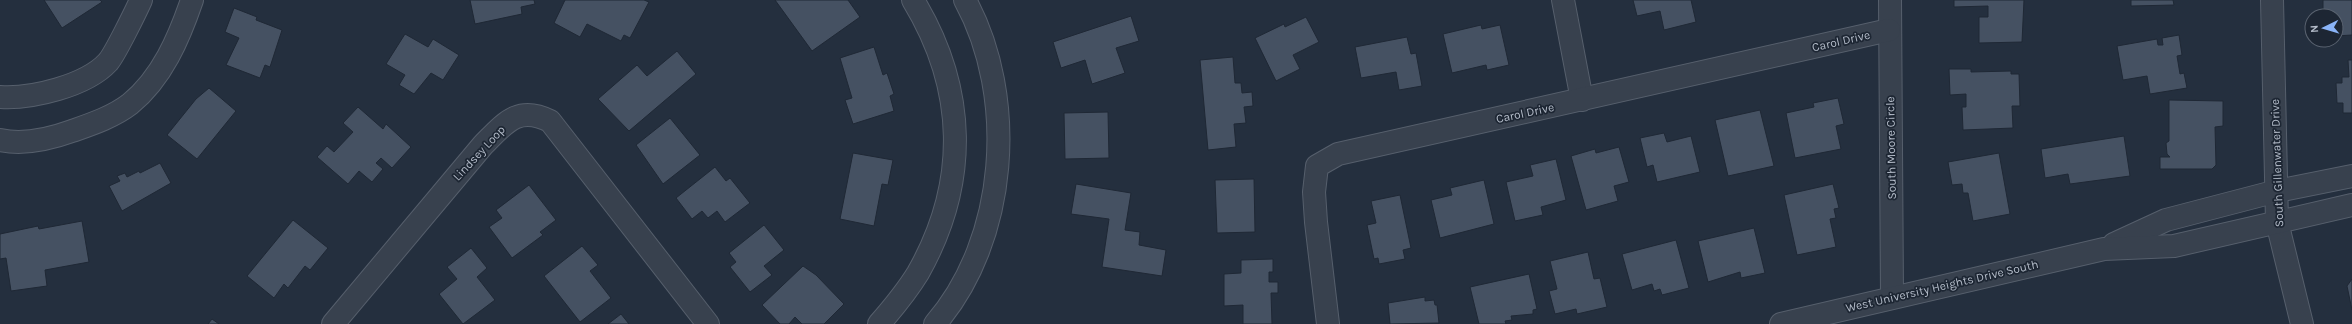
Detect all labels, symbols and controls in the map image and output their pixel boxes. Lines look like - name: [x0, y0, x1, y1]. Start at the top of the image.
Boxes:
- north arrow: [2304, 8, 2344, 48]
- text: N: [2308, 24, 2321, 33]
- street label: Carol Drive: [1811, 28, 1871, 54]
- street label: South Moore Circle: [1883, 96, 1899, 200]
- street label: South Gillenwater Drive: [2268, 99, 2286, 227]
- street label: Carol Drive: [1495, 100, 1555, 126]
- street label: Lindsey Loop: [450, 123, 508, 183]
- street label: West University Heights Drive South: [1844, 257, 2040, 315]

